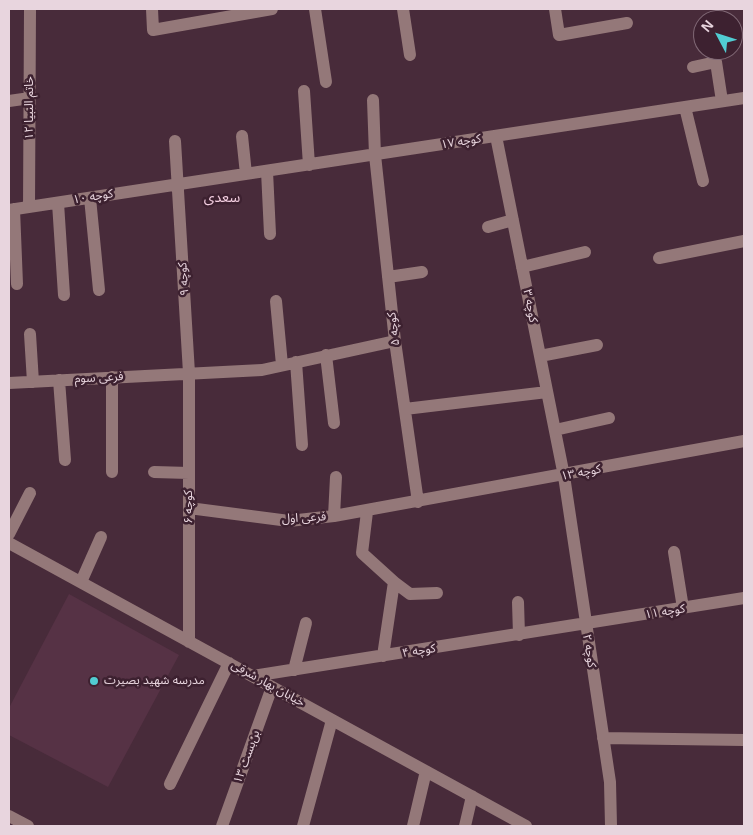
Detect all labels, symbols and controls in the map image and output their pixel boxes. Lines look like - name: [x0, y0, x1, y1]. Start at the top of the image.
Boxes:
- north arrow: [693, 10, 743, 60]
- text: N: [698, 17, 717, 35]
- street label: خاتم النبیا ۱۲: [23, 76, 37, 140]
- street label: کوچه ۱۷: [440, 132, 482, 152]
- street label: کوچه ۱۰: [72, 187, 114, 207]
- district label: سعدی: [204, 190, 240, 206]
- street label: کوچه ۹: [176, 262, 192, 296]
- street label: کوچه ۳: [520, 288, 540, 324]
- street label: کوچه ۵: [385, 311, 403, 347]
- street label: فرعی سوم: [74, 370, 124, 386]
- street label: کوچه ۱۳: [560, 462, 602, 484]
- street label: کوچه ۶: [182, 490, 196, 524]
- street label: فرعی اول: [281, 510, 327, 526]
- street label: کوچه ۱۱: [644, 602, 686, 622]
- street label: کوچه ۲: [579, 633, 599, 669]
- street label: کوچه ۴: [401, 641, 437, 661]
- street label: خیابان بهار شرقی: [229, 658, 307, 710]
- place label: مدرسه شهید بصیرت: [104, 674, 205, 688]
- marker: مدرسه شهید بصیرت: [88, 675, 100, 687]
- street label: بن‌بست ۱۳: [231, 728, 263, 786]

